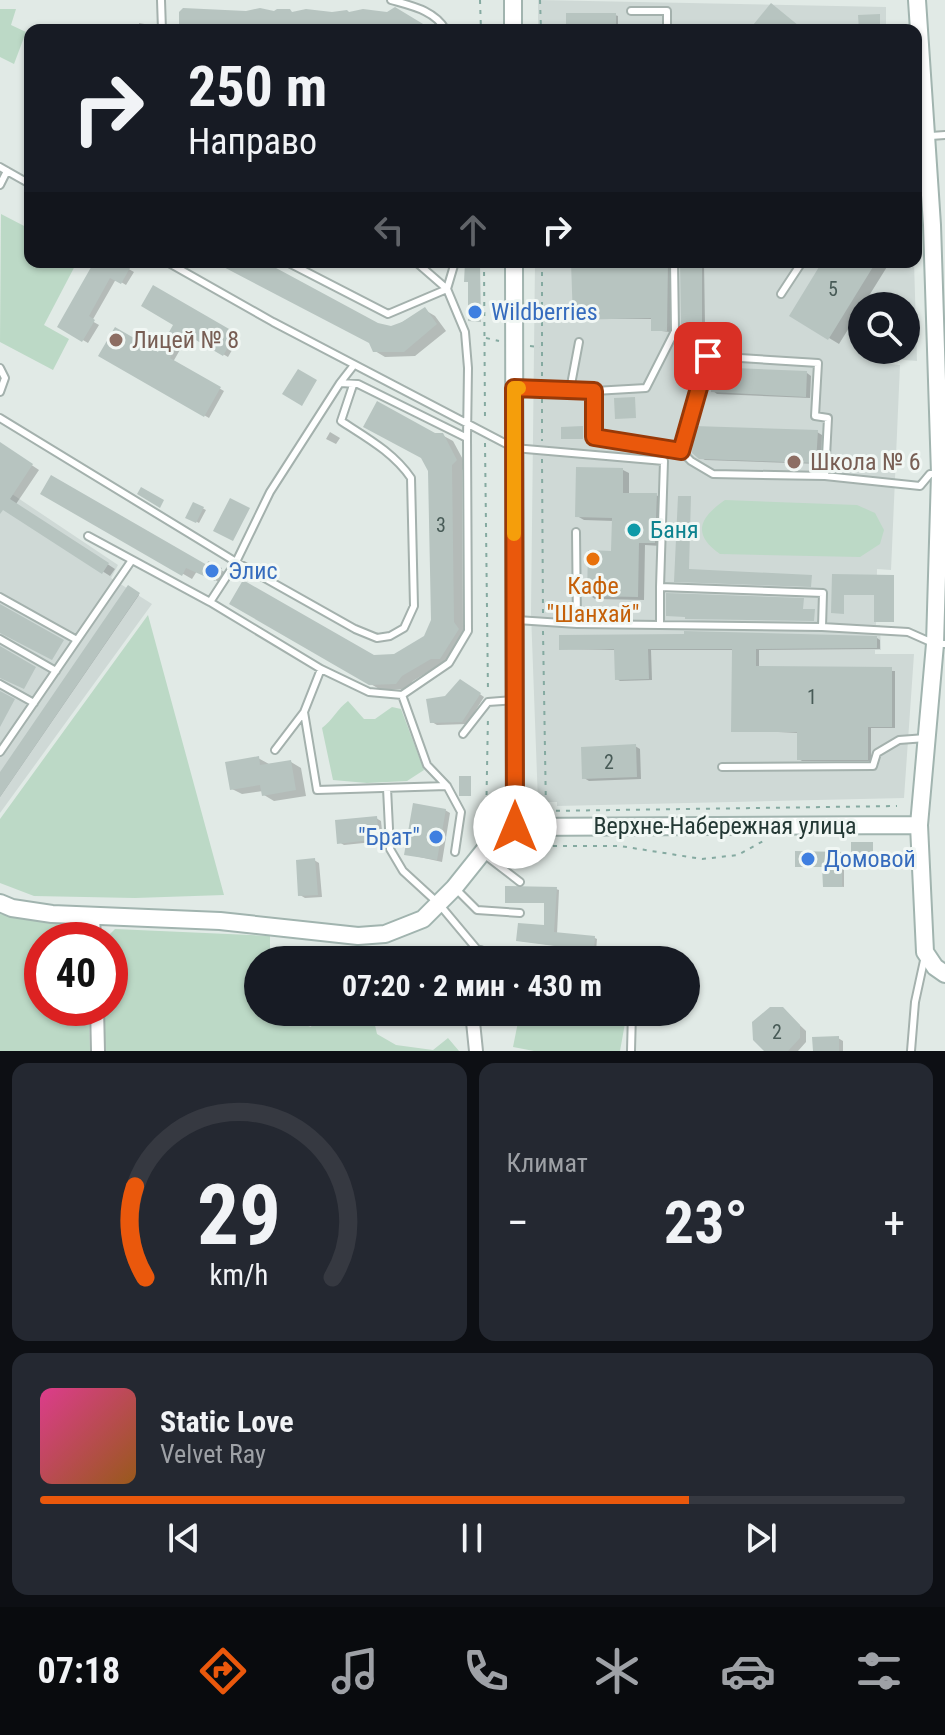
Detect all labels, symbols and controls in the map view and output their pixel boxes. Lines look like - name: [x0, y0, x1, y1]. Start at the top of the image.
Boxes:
- text: 250 m: [188, 54, 327, 120]
- icon: right: [56, 56, 160, 160]
- text: Направо: [188, 121, 317, 163]
- icon: left: [367, 208, 411, 252]
- icon: ahead: [451, 208, 495, 252]
- icon: right: [535, 208, 579, 252]
- house number: 5: [828, 277, 838, 301]
- map controls: [848, 292, 920, 364]
- button: search: [848, 292, 920, 364]
- place label: Wildberries: [491, 298, 598, 326]
- marker: Wildberries: [466, 303, 484, 321]
- pin: [674, 322, 742, 390]
- place label: Лицей № 8: [132, 326, 239, 354]
- marker: Лицей № 8: [107, 331, 125, 349]
- icon: arrive: [686, 334, 730, 378]
- place label: Школа № 6: [810, 448, 921, 476]
- marker: Школа № 6: [785, 453, 803, 471]
- house number: 3: [436, 513, 446, 537]
- place label: Баня: [650, 516, 698, 544]
- marker: Баня: [625, 521, 643, 539]
- marker: Кафе "Шанхай": [584, 550, 602, 568]
- place label: Элис: [228, 557, 277, 585]
- marker: Элис: [203, 562, 221, 580]
- place label: Кафе "Шанхай": [547, 572, 639, 628]
- house number: 1: [807, 685, 817, 709]
- house number: 2: [604, 750, 614, 774]
- position arrow: [473, 785, 557, 869]
- street label: Верхне-Набережная улица: [593, 812, 857, 840]
- place label: "Брат": [358, 823, 420, 851]
- marker: "Брат": [427, 828, 445, 846]
- place label: Домовой: [824, 845, 916, 873]
- marker: Домовой: [799, 850, 817, 868]
- speed limit sign: 40: [24, 922, 128, 1026]
- text: 07:20 · 2 мин · 430 m: [342, 968, 602, 1003]
- house number: 2: [772, 1020, 782, 1044]
- text: Климат: [507, 1148, 588, 1178]
- text: 29: [197, 1167, 281, 1264]
- text: 23°: [664, 1187, 748, 1258]
- text: −: [507, 1197, 529, 1249]
- text: +: [883, 1197, 905, 1249]
- text: km/h: [210, 1258, 269, 1292]
- text: Static Love: [160, 1404, 294, 1439]
- text: Velvet Ray: [160, 1439, 266, 1469]
- icon: previous: [162, 1516, 206, 1560]
- icon: pause: [450, 1516, 494, 1560]
- icon: next: [739, 1516, 783, 1560]
- icon: directions: [195, 1643, 251, 1699]
- icon: music: [327, 1643, 383, 1699]
- icon: phone: [458, 1643, 514, 1699]
- icon: climate: [589, 1643, 645, 1699]
- icon: car: [720, 1643, 776, 1699]
- icon: filters: [851, 1643, 907, 1699]
- text: 07:18: [38, 1650, 120, 1692]

